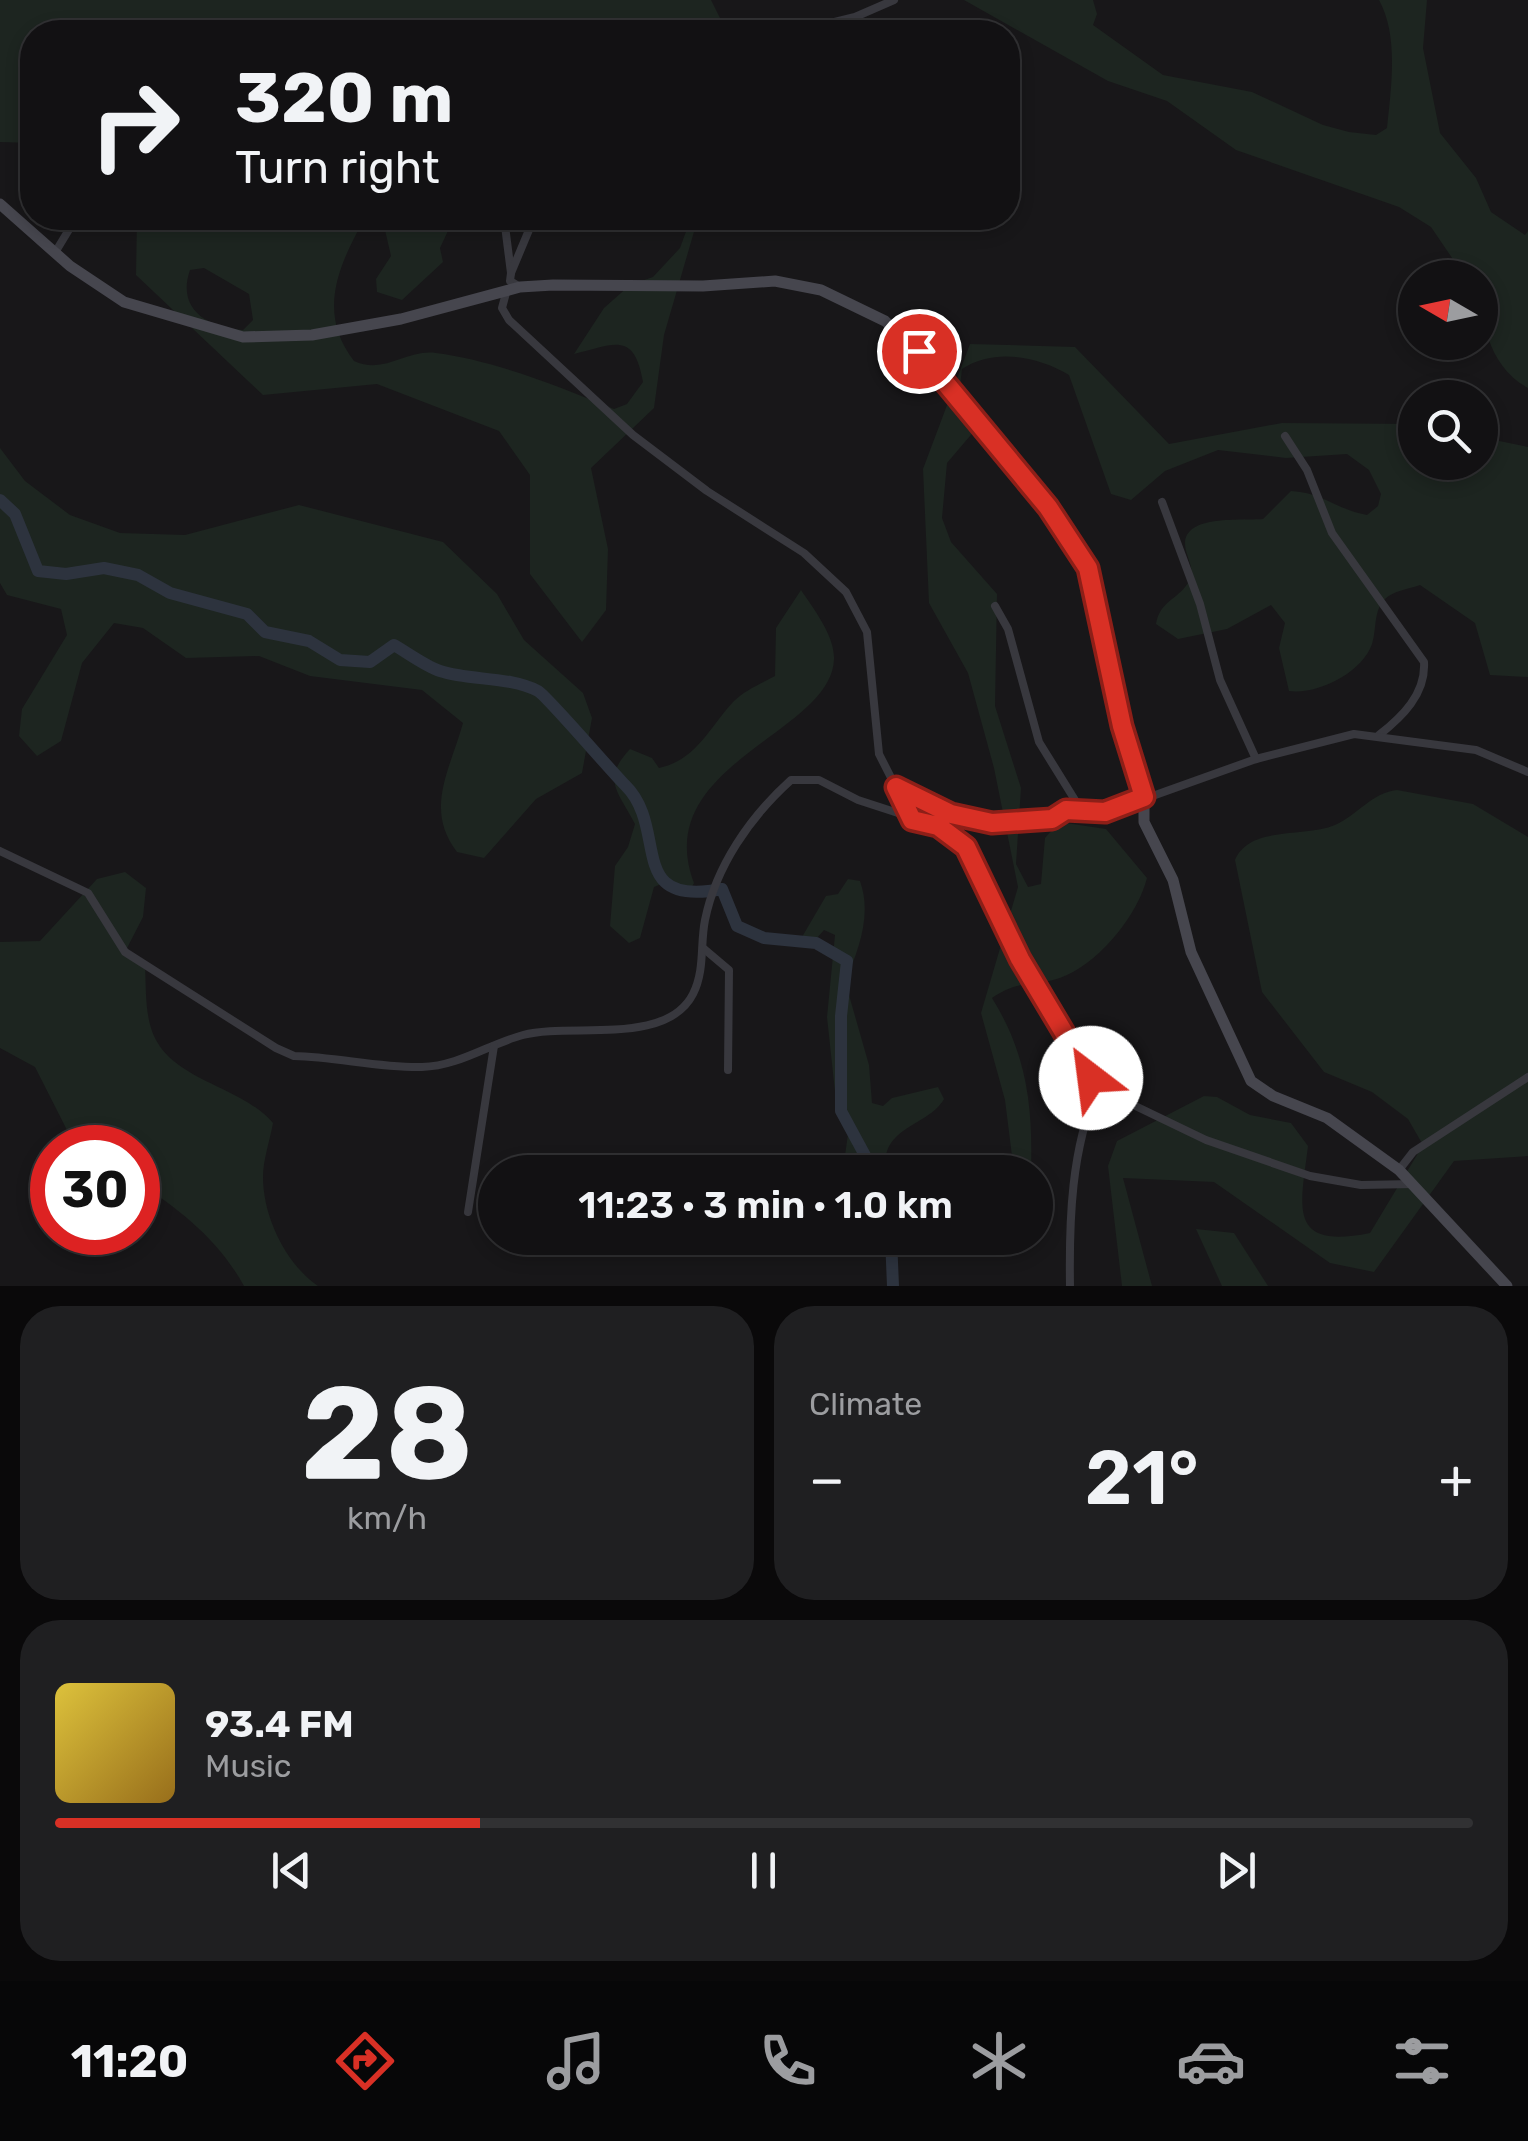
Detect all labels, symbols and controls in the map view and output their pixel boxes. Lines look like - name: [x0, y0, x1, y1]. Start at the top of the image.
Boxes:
- text: 320 m: [235, 57, 453, 140]
- icon: right: [70, 60, 200, 190]
- text: Turn right: [235, 141, 439, 194]
- north arrow: [1398, 260, 1498, 360]
- map controls: [1398, 260, 1498, 480]
- pin: [877, 309, 962, 394]
- icon: arrive: [892, 324, 947, 379]
- button: search: [1398, 380, 1498, 480]
- position arrow: [1039, 1026, 1143, 1130]
- speed limit sign: 30: [30, 1125, 160, 1255]
- text: 11:23 · 3 min · 1.0 km: [578, 1182, 953, 1228]
- text: 28: [301, 1356, 473, 1511]
- text: Climate: [809, 1385, 922, 1423]
- text: 21°: [1085, 1434, 1199, 1523]
- text: −: [809, 1447, 845, 1512]
- text: +: [1439, 1447, 1473, 1512]
- text: km/h: [347, 1499, 427, 1537]
- text: 93.4 FM: [205, 1701, 354, 1747]
- text: Music: [205, 1747, 291, 1785]
- icon: previous: [264, 1843, 319, 1898]
- icon: pause: [736, 1843, 791, 1898]
- icon: next: [1209, 1843, 1264, 1898]
- icon: directions: [330, 2026, 400, 2096]
- icon: music: [541, 2026, 611, 2096]
- icon: phone: [753, 2026, 823, 2096]
- icon: climate: [964, 2026, 1034, 2096]
- icon: car: [1176, 2026, 1246, 2096]
- icon: filters: [1387, 2026, 1457, 2096]
- text: 11:20: [71, 2035, 188, 2088]

